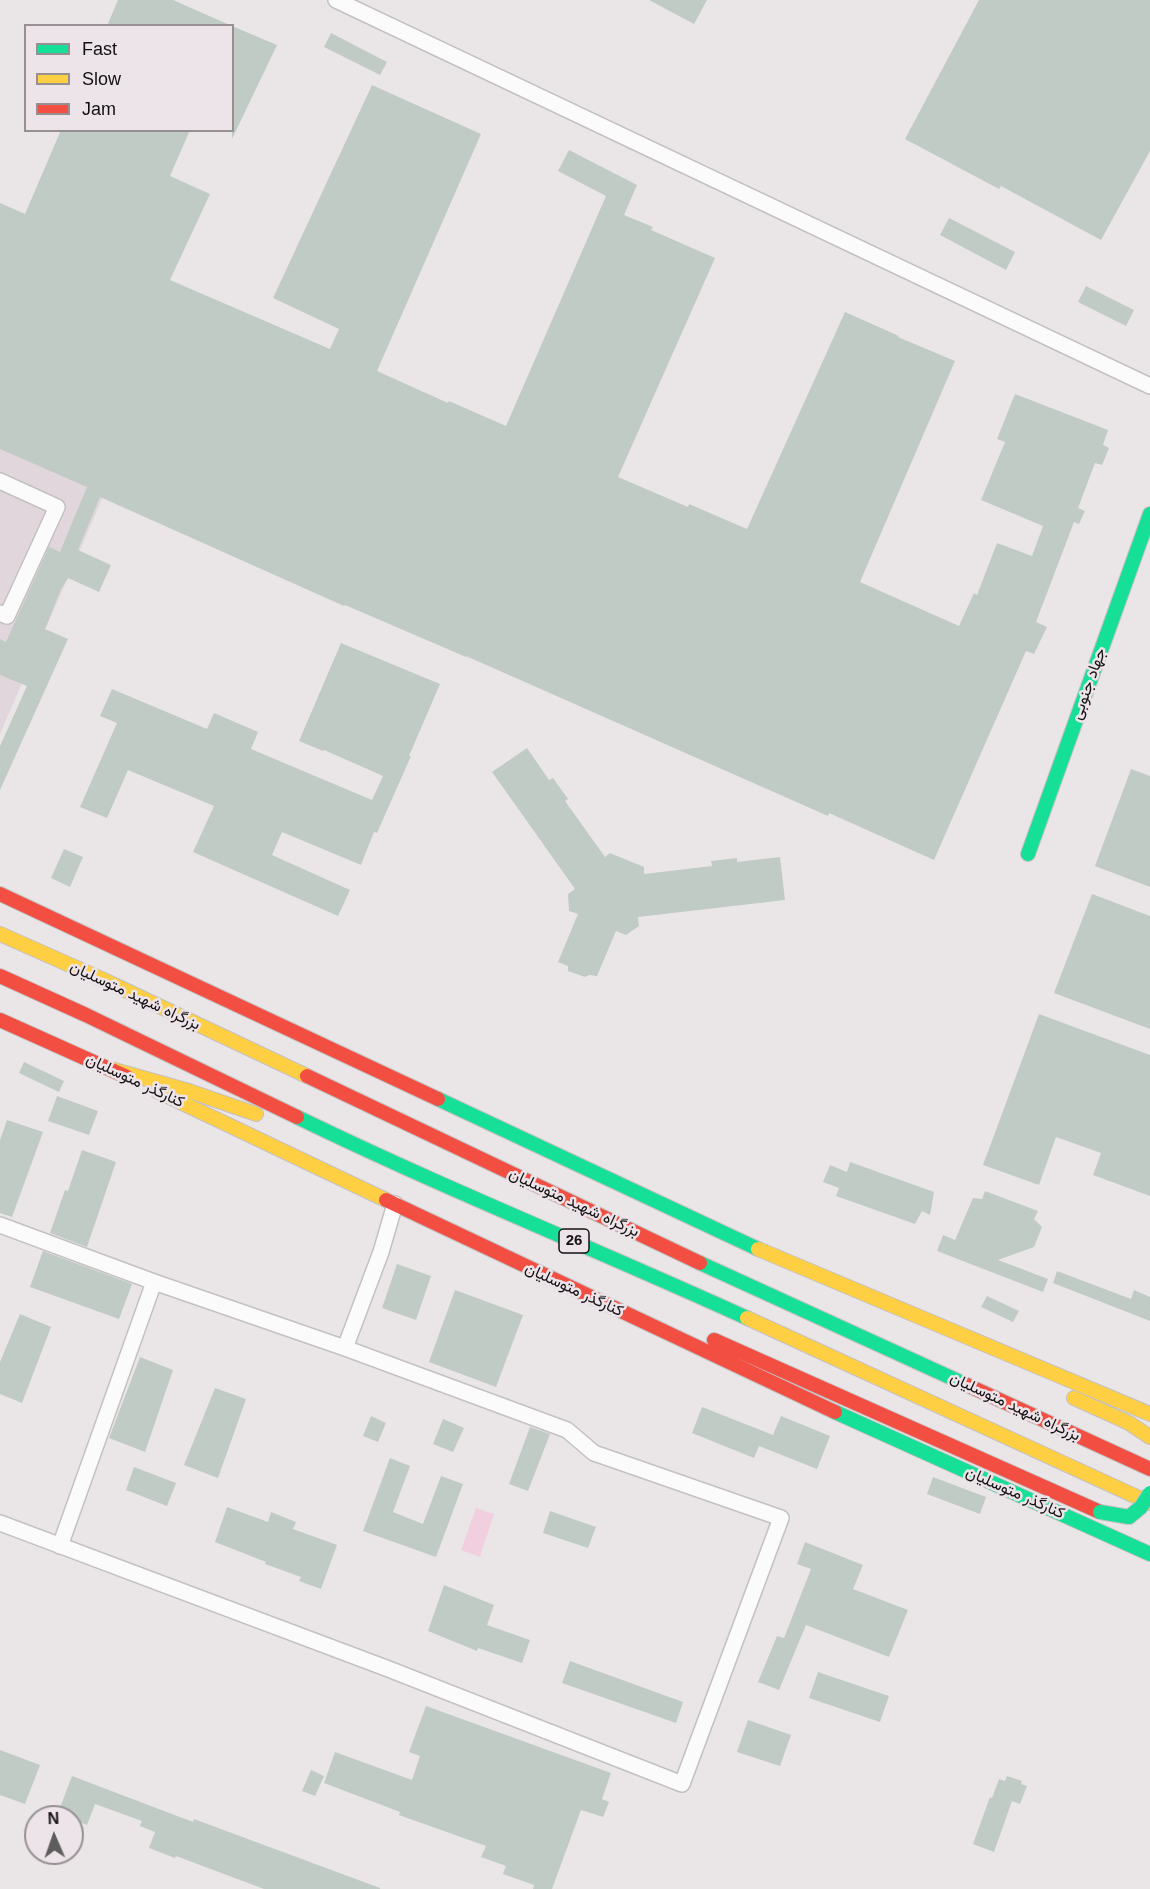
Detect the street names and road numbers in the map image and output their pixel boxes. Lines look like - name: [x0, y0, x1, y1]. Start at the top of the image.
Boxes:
- street label: جهاد جنوبی: [1067, 646, 1111, 722]
- street label: بزرگراه شهید متوسلیان: [67, 957, 203, 1035]
- street label: کنارگذر متوسلیان: [83, 1050, 187, 1112]
- street label: بزرگراه شهید متوسلیان: [506, 1164, 642, 1242]
- road number: 26: [559, 1229, 589, 1253]
- street label: کنارگذر متوسلیان: [522, 1259, 626, 1321]
- street label: بزرگراه شهید متوسلیان: [947, 1368, 1083, 1446]
- street label: کنارگذر متوسلیان: [963, 1463, 1067, 1523]

